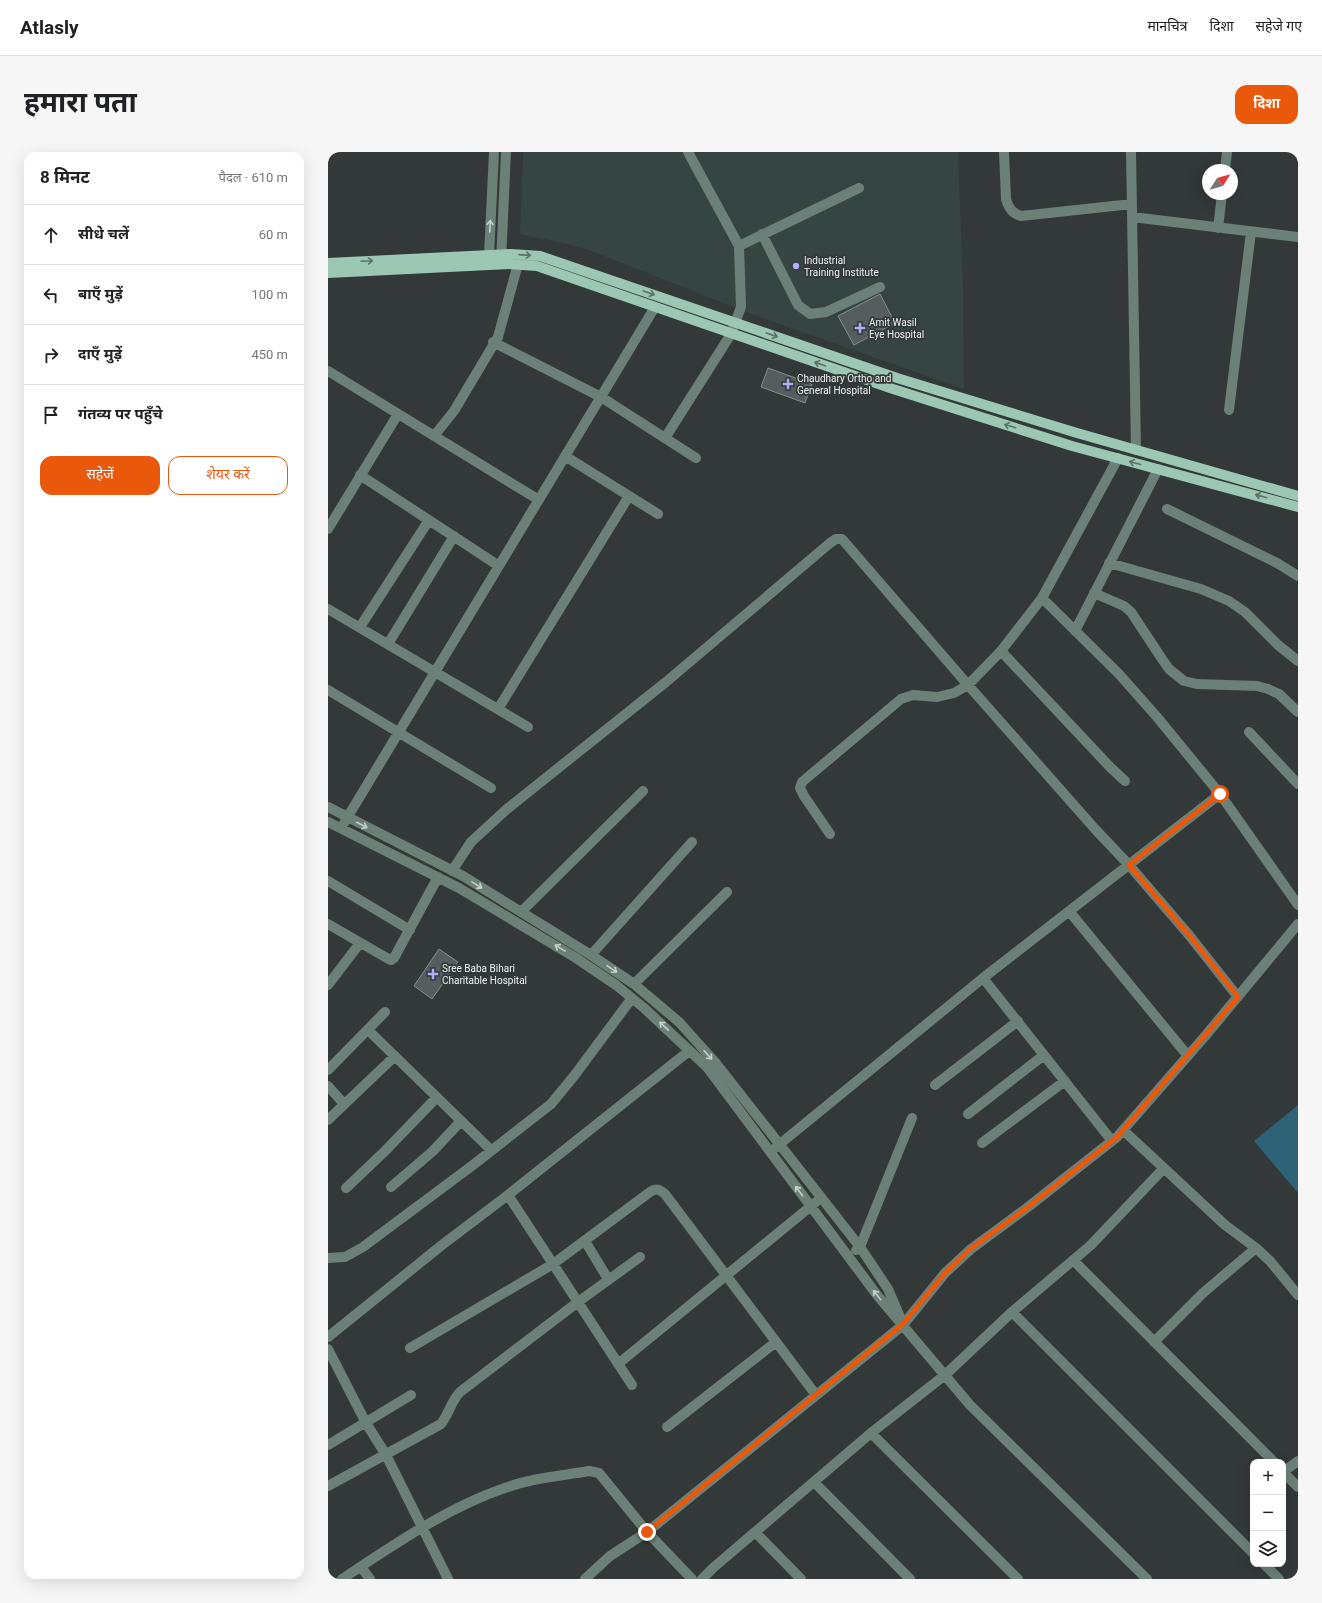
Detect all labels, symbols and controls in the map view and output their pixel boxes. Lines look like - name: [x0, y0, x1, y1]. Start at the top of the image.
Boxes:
- text: Atlasly: [20, 16, 79, 39]
- text: मानचित्र: [1147, 18, 1187, 34]
- text: दिशा: [1209, 18, 1234, 34]
- text: सहेजे गए: [1256, 18, 1302, 34]
- button: दिशा: [1235, 85, 1298, 124]
- text: हमारा पता: [24, 86, 137, 119]
- north arrow: [1202, 164, 1238, 200]
- text: 8 मिनट: [40, 167, 90, 187]
- text: पैदल · 610 m: [219, 170, 288, 185]
- one-way arrow: [487, 220, 494, 233]
- icon: ahead: [40, 224, 62, 246]
- text: सीधे चलें: [78, 225, 129, 243]
- text: 60 m: [259, 227, 288, 242]
- one-way arrow: [518, 251, 531, 258]
- place label: Industrial Training Institute: [804, 255, 879, 278]
- one-way arrow: [360, 258, 373, 265]
- marker: Industrial Training Institute: [791, 261, 801, 271]
- icon: left: [40, 284, 62, 306]
- text: बाएँ मुड़ें: [78, 285, 123, 303]
- text: 100 m: [251, 287, 288, 302]
- one-way arrow: [642, 290, 655, 297]
- place label: Amit Wasil Eye Hospital: [869, 317, 924, 340]
- marker: Amit Wasil Eye Hospital: [854, 322, 866, 334]
- one-way arrow: [765, 332, 778, 339]
- icon: right: [40, 344, 62, 366]
- text: दाएँ मुड़ें: [78, 345, 122, 363]
- text: 450 m: [251, 347, 288, 362]
- one-way arrow: [814, 360, 826, 368]
- place label: Chaudhary Ortho and General Hospital: [797, 373, 891, 396]
- marker: Chaudhary Ortho and General Hospital: [782, 378, 794, 390]
- icon: arrive: [40, 404, 62, 426]
- text: गंतव्य पर पहुँचे: [78, 405, 163, 423]
- one-way arrow: [1004, 422, 1017, 429]
- button: सहेजें: [40, 456, 160, 495]
- button: शेयर करें: [168, 456, 288, 495]
- one-way arrow: [1129, 458, 1142, 466]
- one-way arrow: [1254, 492, 1267, 499]
- route start: [1211, 785, 1229, 803]
- one-way arrow: [356, 822, 368, 829]
- one-way arrow: [472, 881, 483, 890]
- one-way arrow: [554, 944, 566, 952]
- place label: Sree Baba Bihari Charitable Hospital: [442, 963, 527, 986]
- one-way arrow: [606, 965, 617, 973]
- marker: Sree Baba Bihari Charitable Hospital: [427, 968, 439, 980]
- one-way arrow: [659, 1021, 669, 1031]
- one-way arrow: [704, 1049, 713, 1060]
- one-way arrow: [795, 1186, 804, 1197]
- one-way arrow: [873, 1290, 882, 1300]
- map controls: [1250, 1459, 1286, 1567]
- button: +: [1250, 1459, 1286, 1495]
- button: −: [1250, 1495, 1286, 1531]
- route end: [638, 1523, 656, 1541]
- button: layers: [1250, 1531, 1286, 1567]

